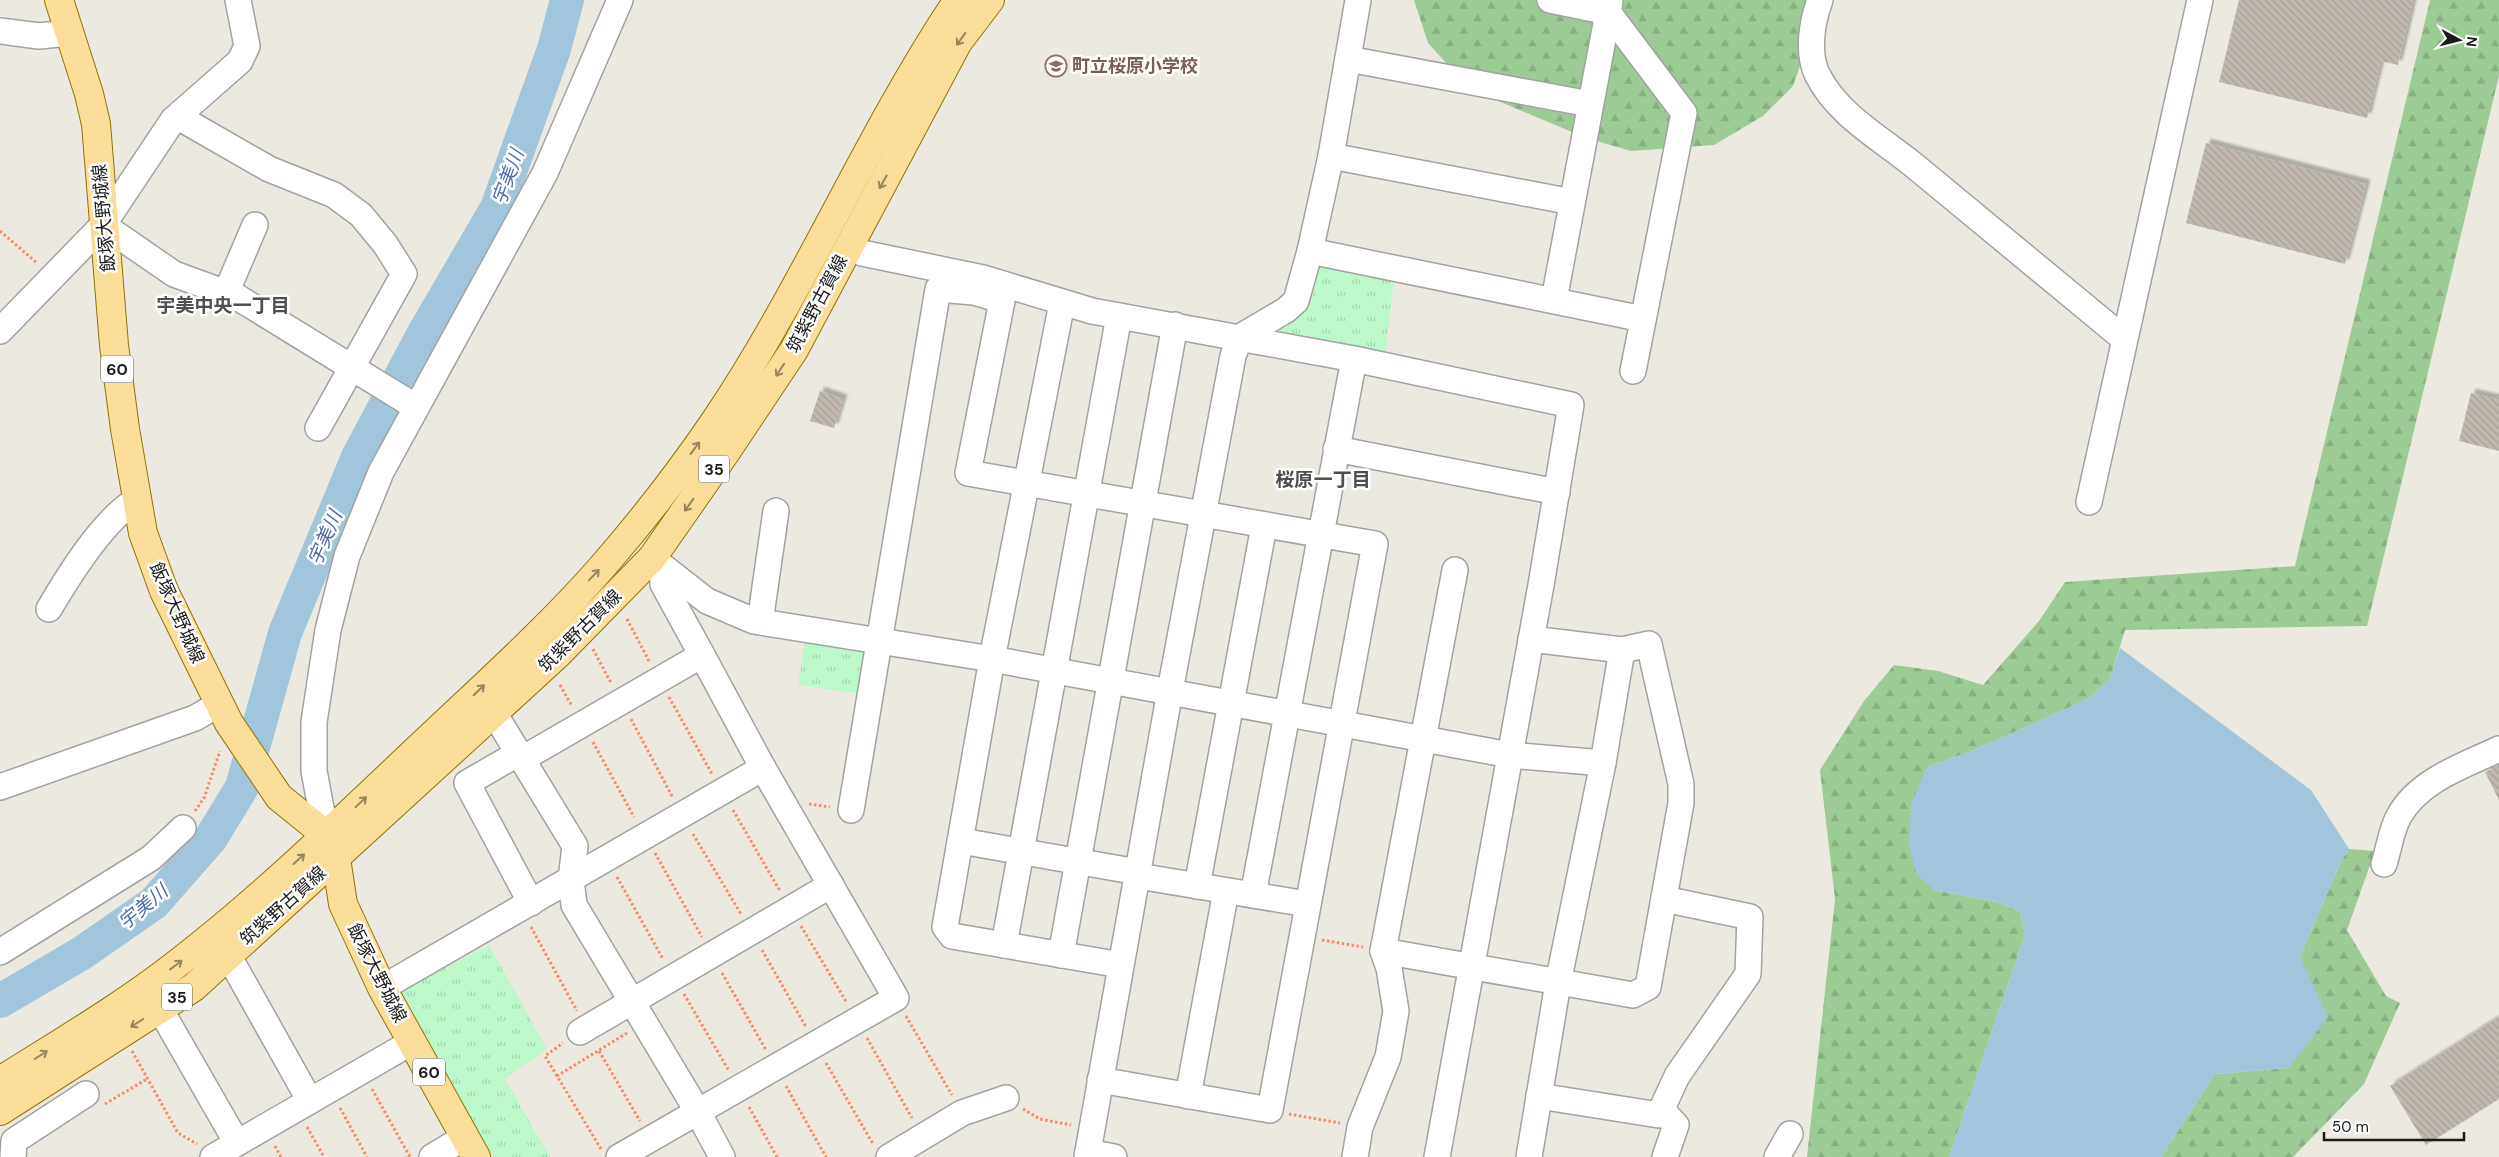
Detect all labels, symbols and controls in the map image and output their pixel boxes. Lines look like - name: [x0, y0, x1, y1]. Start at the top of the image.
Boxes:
- north arrow: [2434, 15, 2484, 65]
- one-way arrow: [956, 32, 966, 46]
- text: N: [2462, 35, 2481, 48]
- school or university icon: 町立桜原小学校: [1044, 54, 1068, 78]
- place label: 町立桜原小学校: [1072, 54, 1198, 78]
- water label: 宇美川: [487, 144, 530, 208]
- street label: 飯塚大野城線: [87, 163, 121, 273]
- one-way arrow: [878, 174, 888, 189]
- street label: 筑紫野古賀線: [781, 251, 853, 357]
- district label: 宇美中央一丁目: [156, 293, 290, 318]
- road number: 60: [101, 356, 133, 382]
- one-way arrow: [775, 363, 785, 377]
- one-way arrow: [690, 441, 700, 455]
- road number: 35: [699, 456, 729, 482]
- district label: 桜原一丁目: [1275, 467, 1371, 492]
- one-way arrow: [684, 498, 694, 512]
- water label: 宇美川: [302, 505, 348, 569]
- street label: 飯塚大野城線: [144, 559, 210, 667]
- one-way arrow: [588, 569, 600, 582]
- street label: 筑紫野古賀線: [533, 584, 627, 678]
- one-way arrow: [473, 684, 485, 696]
- one-way arrow: [355, 796, 367, 808]
- one-way arrow: [293, 853, 306, 864]
- street label: 筑紫野古賀線: [235, 861, 331, 951]
- water label: 宇美川: [113, 878, 174, 935]
- street label: 飯塚大野城線: [342, 919, 412, 1027]
- one-way arrow: [169, 959, 182, 970]
- road number: 35: [162, 984, 192, 1010]
- one-way arrow: [131, 1018, 145, 1028]
- one-way arrow: [34, 1050, 48, 1060]
- road number: 60: [413, 1058, 445, 1086]
- scale bar: [2324, 1110, 2464, 1142]
- text: 50 m: [2332, 1117, 2369, 1137]

